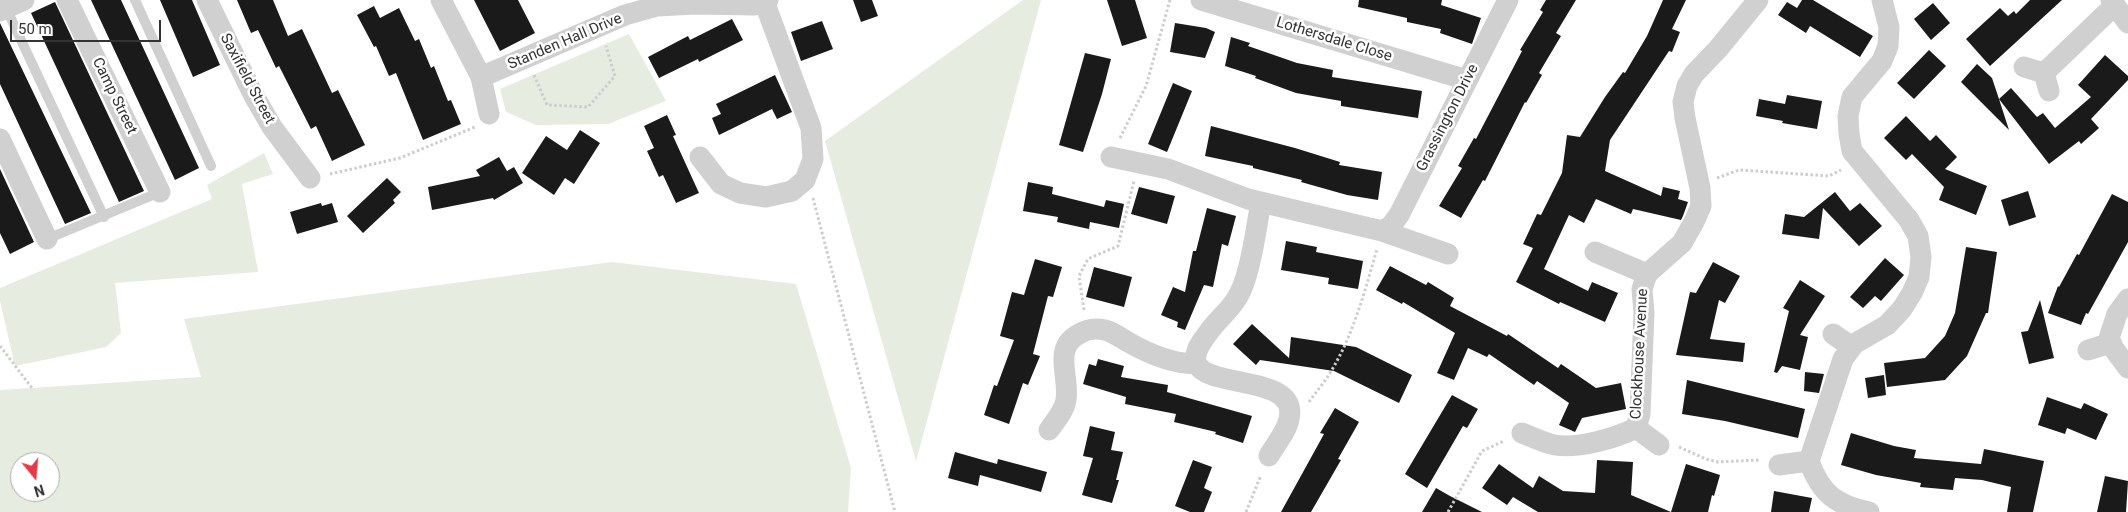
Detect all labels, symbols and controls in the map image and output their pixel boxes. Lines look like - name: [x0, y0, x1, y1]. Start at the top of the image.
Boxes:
- scale bar: [12, 10, 164, 42]
- street label: Standen Hall Drive: [505, 10, 625, 74]
- street label: Lothersdale Close: [1274, 14, 1394, 66]
- text: 50 m: [18, 20, 52, 38]
- street label: Saxifield Street: [216, 31, 278, 127]
- street label: Camp Street: [88, 55, 140, 137]
- street label: Grassington Drive: [1413, 61, 1483, 175]
- street label: Clockhouse Avenue: [1628, 288, 1652, 420]
- north arrow: [10, 452, 60, 502]
- text: N: [32, 481, 46, 499]

